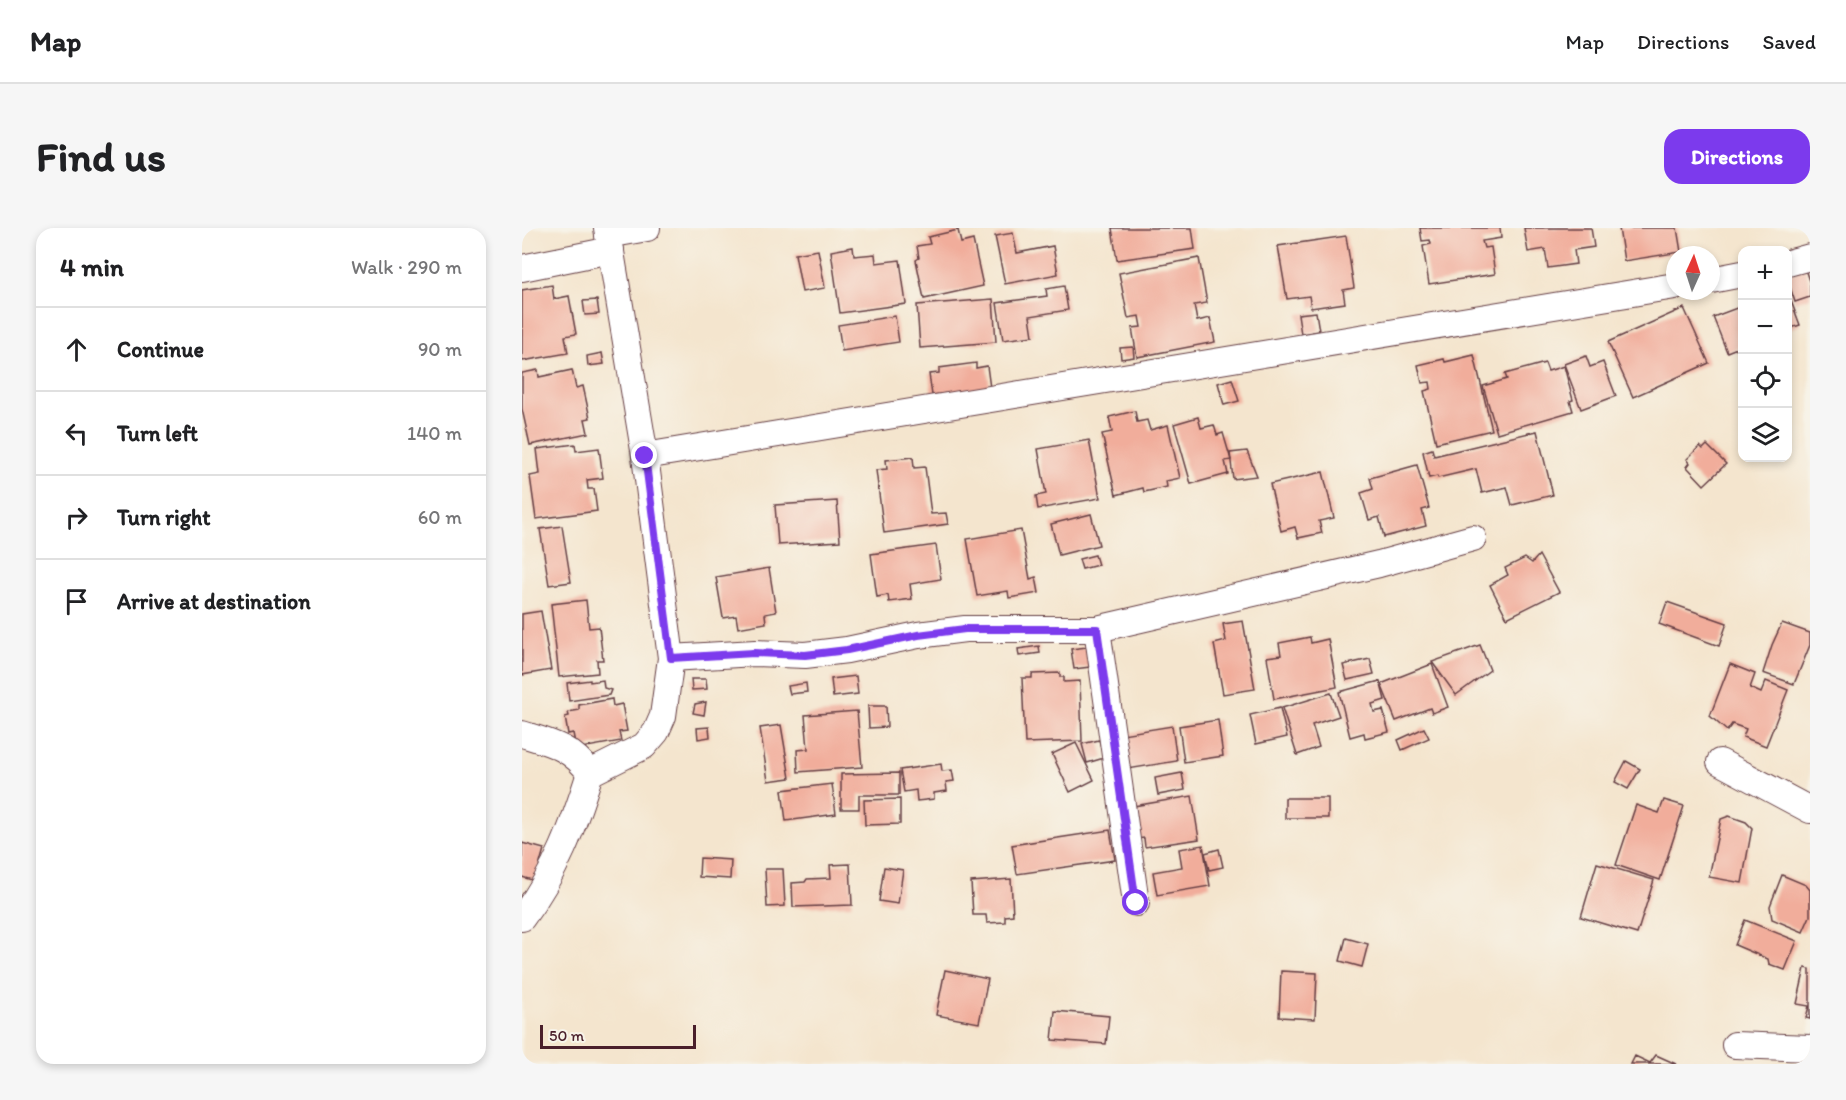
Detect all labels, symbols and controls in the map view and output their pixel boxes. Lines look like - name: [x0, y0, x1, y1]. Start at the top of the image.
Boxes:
- text: Map: [30, 24, 81, 58]
- text: Map: [1566, 29, 1604, 54]
- text: Directions: [1637, 29, 1729, 54]
- text: Saved: [1762, 29, 1816, 54]
- button: Directions: [1664, 129, 1810, 184]
- text: Find us: [36, 131, 166, 182]
- north arrow: [1666, 246, 1720, 300]
- map controls: [1738, 246, 1792, 462]
- button: +: [1738, 246, 1792, 300]
- text: 4 min: [60, 251, 124, 283]
- text: Walk · 290 m: [351, 255, 462, 279]
- button: −: [1738, 300, 1792, 354]
- icon: ahead: [60, 333, 93, 366]
- text: Continue: [117, 336, 204, 363]
- text: 90 m: [418, 337, 462, 361]
- button: locate: [1738, 354, 1792, 408]
- button: layers: [1738, 408, 1792, 462]
- icon: left: [60, 417, 93, 450]
- text: Turn left: [117, 420, 198, 447]
- text: 140 m: [407, 421, 462, 445]
- route end: [631, 442, 657, 468]
- icon: right: [60, 501, 93, 534]
- text: Turn right: [117, 504, 211, 531]
- text: 60 m: [418, 505, 462, 529]
- icon: arrive: [60, 585, 93, 618]
- text: Arrive at destination: [117, 588, 311, 615]
- route start: [1122, 889, 1148, 915]
- scale bar: [540, 1022, 696, 1050]
- text: 50 m: [549, 1026, 584, 1045]

